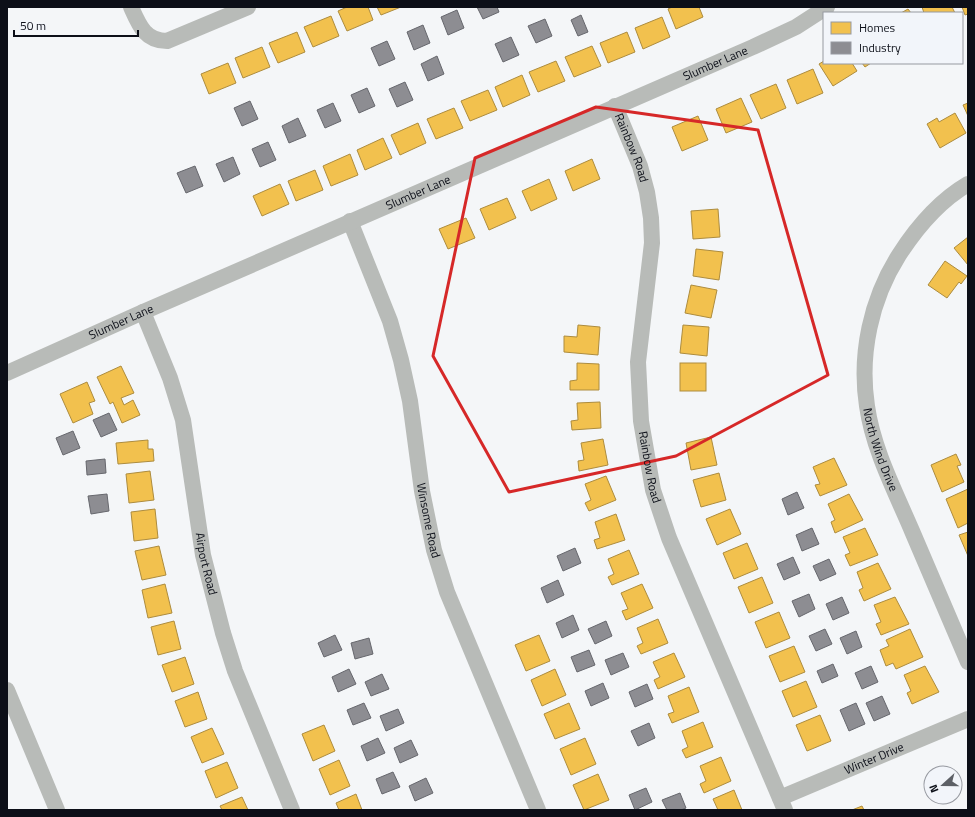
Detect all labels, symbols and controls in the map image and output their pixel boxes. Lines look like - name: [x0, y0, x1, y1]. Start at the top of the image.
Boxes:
- scale bar: [14, 12, 138, 38]
- legend: [823, 12, 963, 64]
- text: 50 m: [20, 16, 46, 35]
- text: Homes: [859, 18, 895, 37]
- text: Industry: [859, 38, 901, 57]
- street label: Slumber Lane: [680, 40, 751, 85]
- street label: Rainbow Road: [610, 110, 654, 184]
- street label: Slumber Lane: [382, 170, 453, 215]
- street label: Slumber Lane: [85, 299, 156, 344]
- street label: North Wind Drive: [858, 406, 903, 494]
- street label: Rainbow Road: [634, 430, 667, 505]
- street label: Winsome Road: [412, 482, 446, 560]
- street label: Airport Road: [191, 531, 223, 597]
- street label: Winter Drive: [841, 737, 907, 779]
- north arrow: [923, 765, 963, 805]
- text: N: [925, 782, 942, 795]

